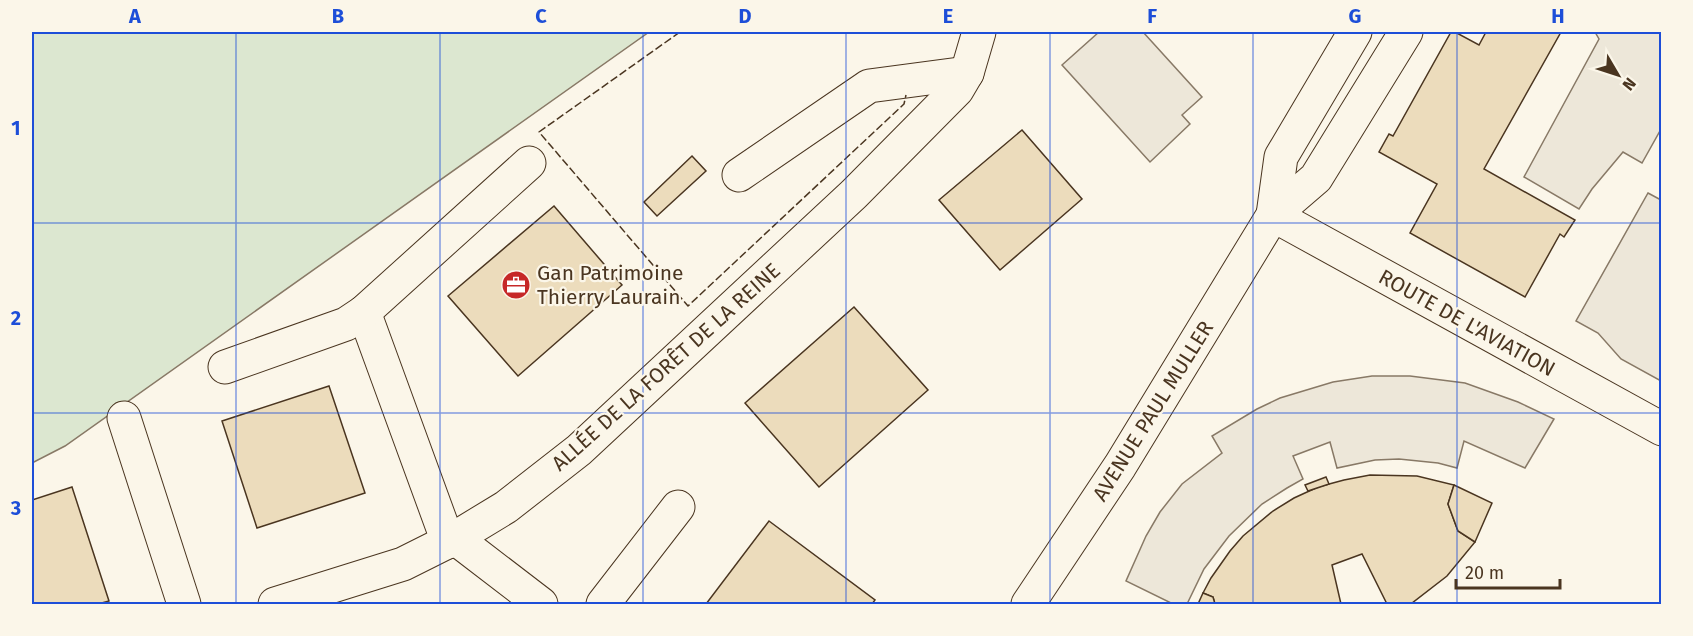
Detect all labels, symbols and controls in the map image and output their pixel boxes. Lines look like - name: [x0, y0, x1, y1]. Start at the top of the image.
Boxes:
- text: A: [128, 4, 142, 28]
- text: B: [332, 4, 344, 28]
- text: C: [535, 4, 547, 28]
- text: D: [738, 4, 752, 28]
- text: E: [943, 4, 953, 28]
- text: F: [1147, 4, 1157, 28]
- text: G: [1349, 4, 1361, 28]
- text: H: [1551, 4, 1565, 28]
- north arrow: [1588, 45, 1648, 105]
- text: N: [1619, 74, 1640, 94]
- text: 1: [11, 116, 21, 140]
- street label: ALLÉE DE LA FORÊT DE LA REINE: [546, 258, 786, 476]
- place label: Gan Patrimoine Thierry Laurain: [537, 260, 684, 310]
- street label: ROUTE DE L'AVIATION: [1374, 264, 1560, 382]
- office icon: Gan Patrimoine Thierry Laurain: [500, 269, 532, 301]
- text: 2: [11, 306, 21, 330]
- street label: AVENUE PAUL MULLER: [1087, 316, 1219, 506]
- text: 3: [10, 496, 21, 520]
- scale bar: [1456, 552, 1560, 590]
- text: 20 m: [1465, 562, 1504, 584]

